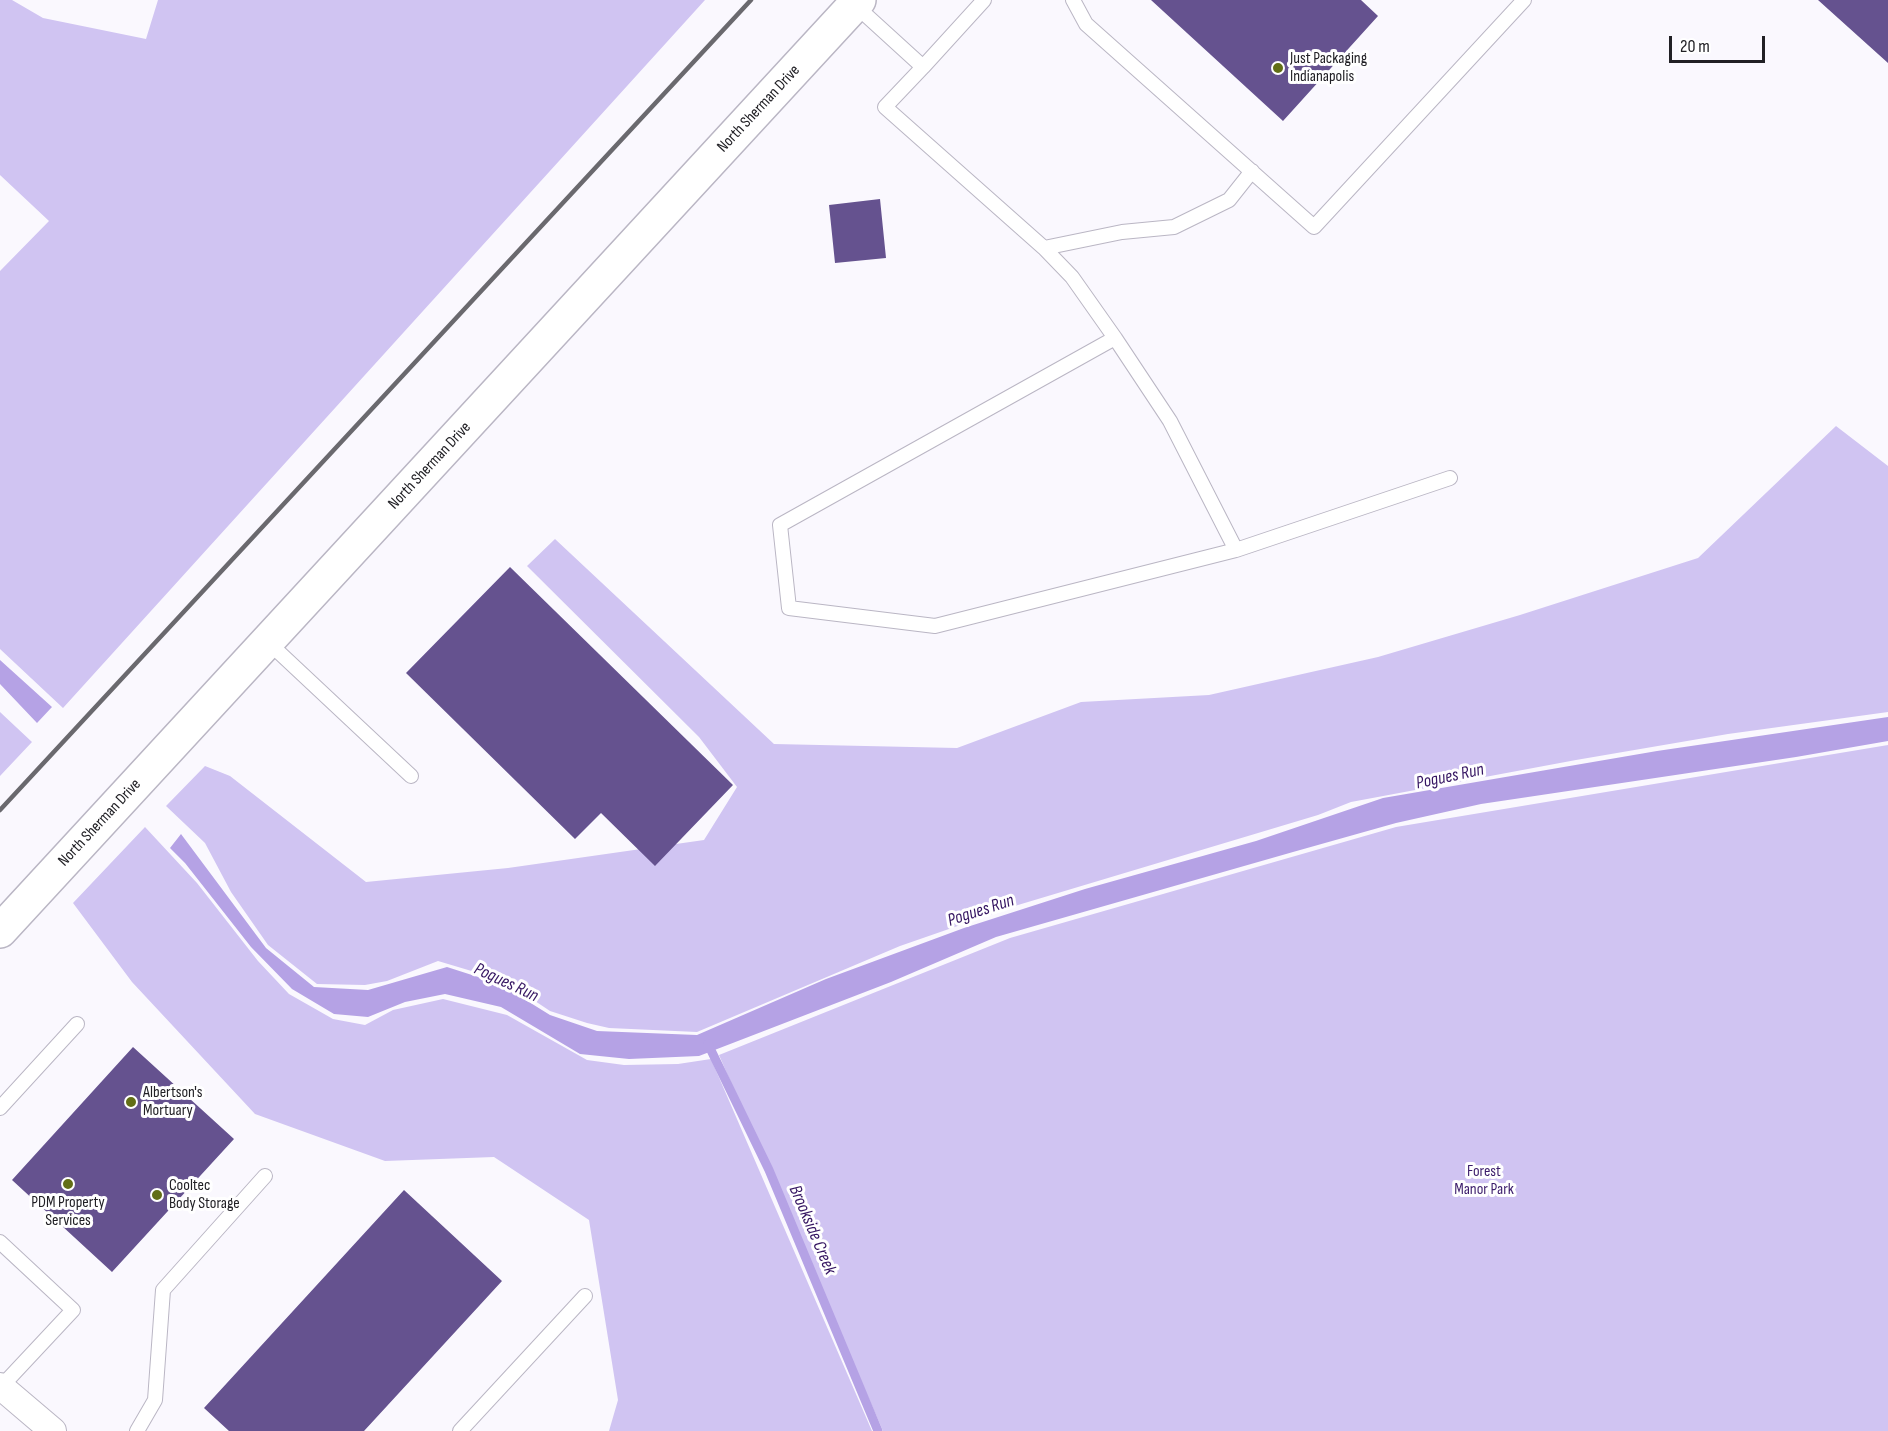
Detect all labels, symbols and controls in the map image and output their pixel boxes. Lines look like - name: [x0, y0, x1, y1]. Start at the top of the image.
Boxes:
- scale bar: [1672, 24, 1768, 62]
- text: 20 m: [1680, 36, 1710, 57]
- place label: Just Packaging Indianapolis: [1290, 49, 1367, 87]
- street label: North Sherman Drive: [714, 61, 804, 157]
- marker: Just Packaging Indianapolis: [1271, 61, 1285, 75]
- street label: North Sherman Drive: [385, 418, 475, 514]
- water label: Pogues Run: [1414, 759, 1486, 795]
- street label: North Sherman Drive: [55, 775, 145, 871]
- water label: Pogues Run: [945, 890, 1017, 932]
- water label: Pogues Run: [470, 959, 542, 1007]
- place label: Albertson's Mortuary: [143, 1083, 203, 1121]
- marker: Albertson's Mortuary: [124, 1095, 138, 1109]
- park label: Forest Manor Park: [1454, 1162, 1514, 1200]
- place label: Cooltec Body Storage: [169, 1176, 240, 1214]
- marker: PDM Property Services: [61, 1177, 75, 1191]
- water label: Brookside Creek: [784, 1182, 840, 1278]
- marker: Cooltec Body Storage: [150, 1188, 164, 1202]
- place label: PDM Property Services: [31, 1193, 105, 1231]

